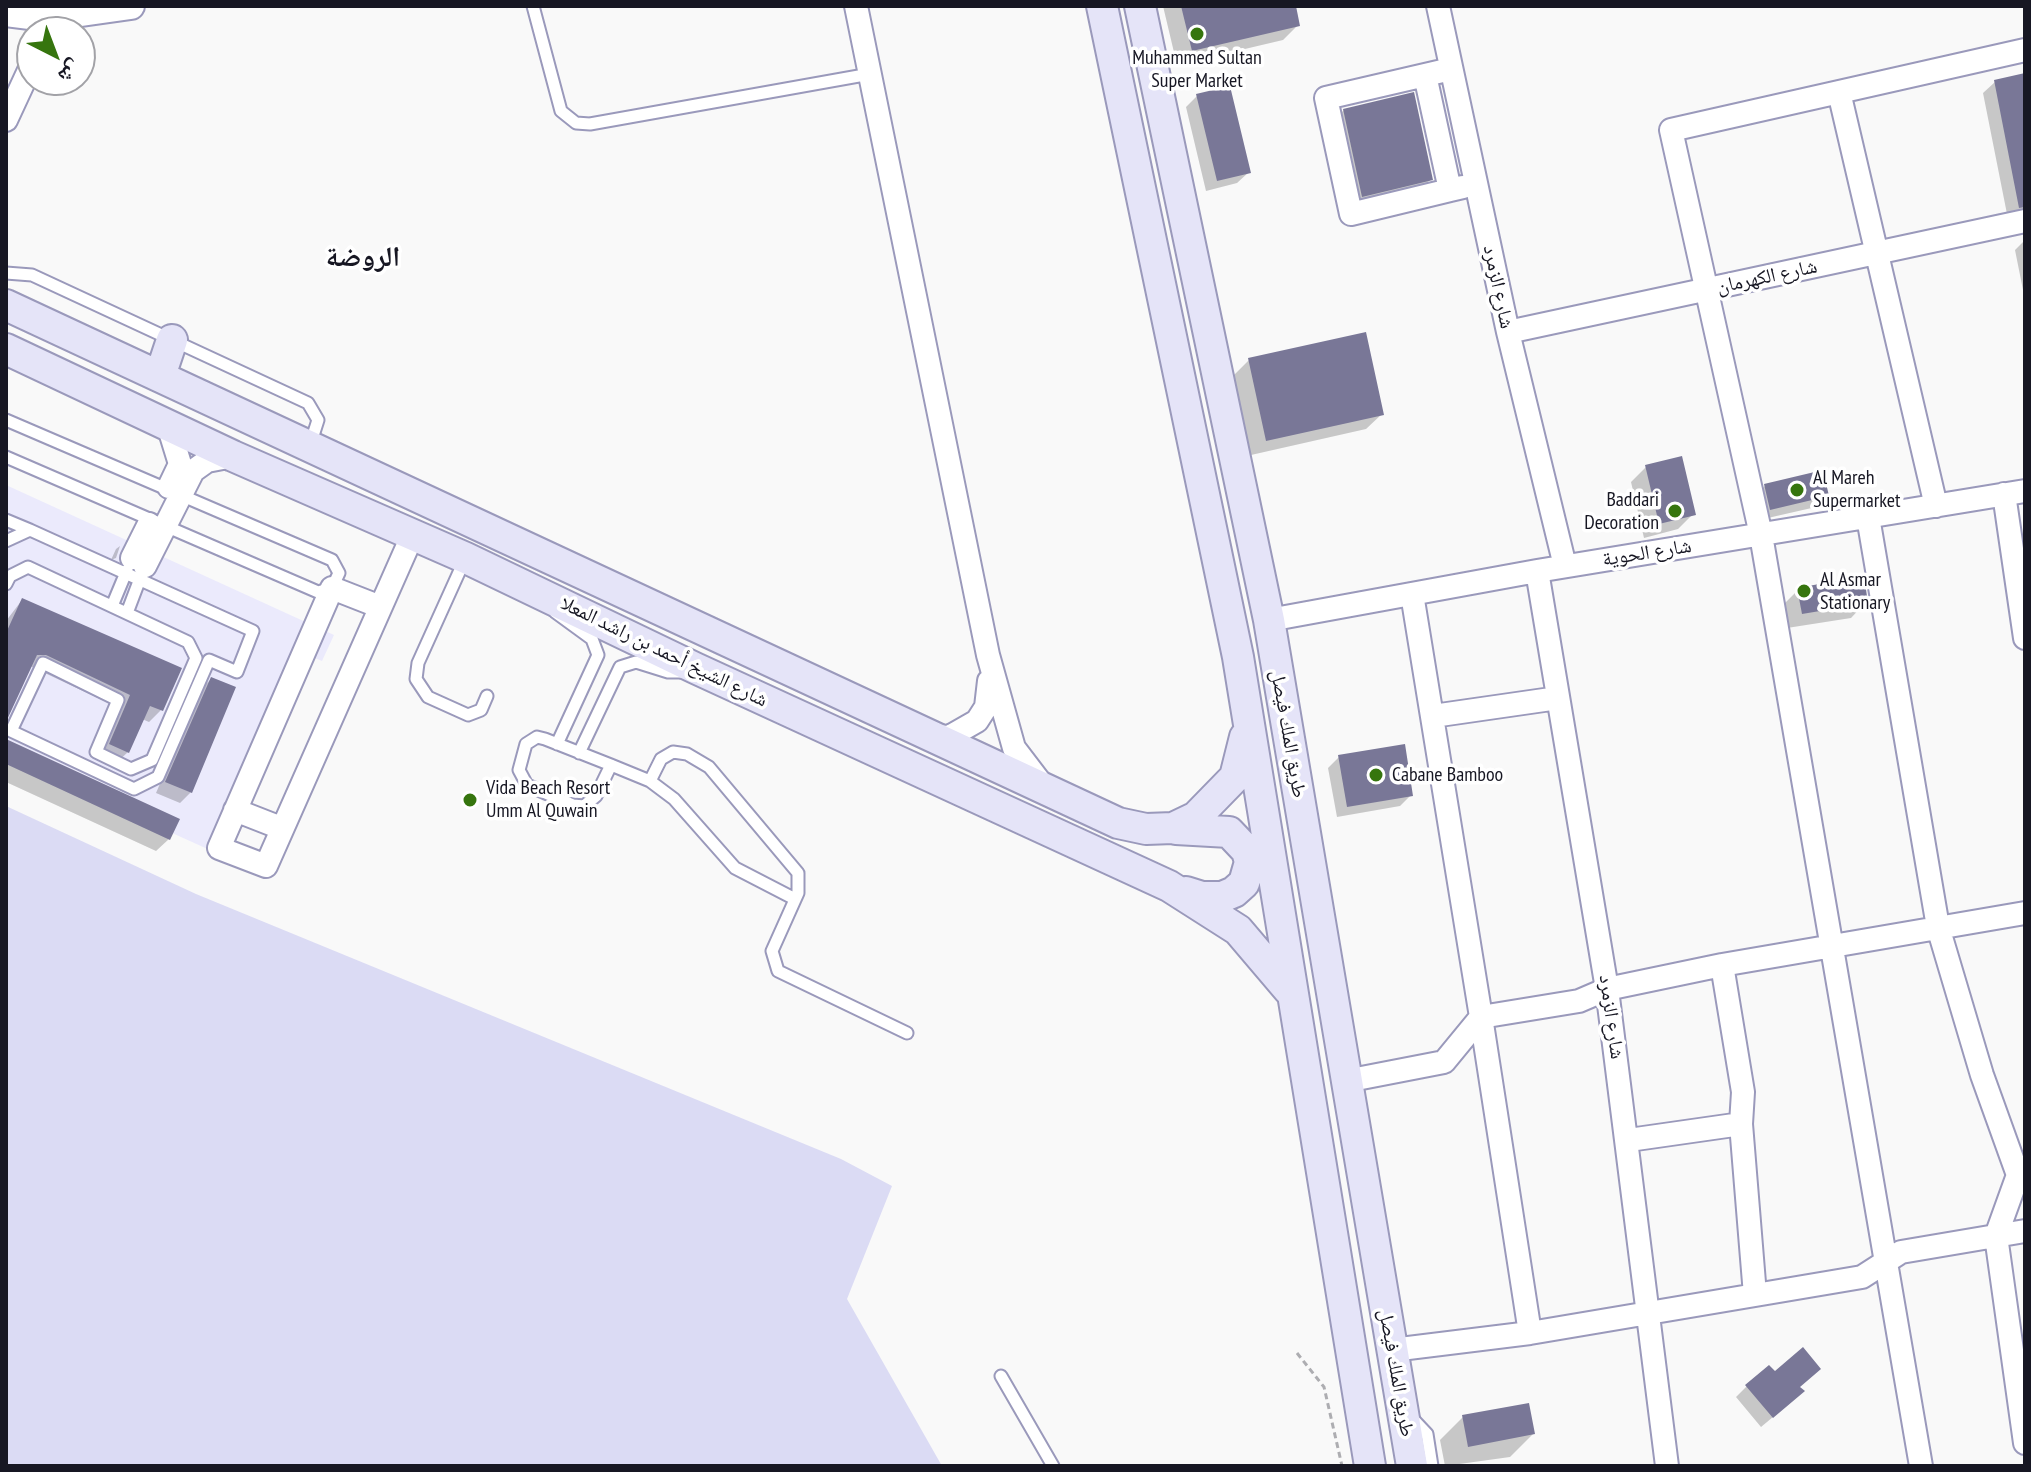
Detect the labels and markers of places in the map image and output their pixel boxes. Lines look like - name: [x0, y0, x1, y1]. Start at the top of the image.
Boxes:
- marker: Muhammed Sultan Super Market: [1188, 25, 1206, 43]
- place label: Muhammed Sultan Super Market: [1132, 46, 1262, 93]
- place label: Al Mareh Supermarket: [1813, 466, 1900, 513]
- marker: Al Mareh Supermarket: [1788, 481, 1806, 499]
- place label: Baddari Decoration: [1584, 488, 1659, 535]
- marker: Baddari Decoration: [1666, 502, 1684, 520]
- place label: Al Asmar Stationary: [1820, 568, 1890, 615]
- marker: Al Asmar Stationary: [1795, 582, 1813, 600]
- place label: Cabane Bamboo: [1392, 763, 1503, 787]
- marker: Cabane Bamboo: [1367, 766, 1385, 784]
- place label: Vida Beach Resort Umm Al Quwain: [486, 776, 610, 823]
- marker: Vida Beach Resort Umm Al Quwain: [461, 791, 479, 809]

